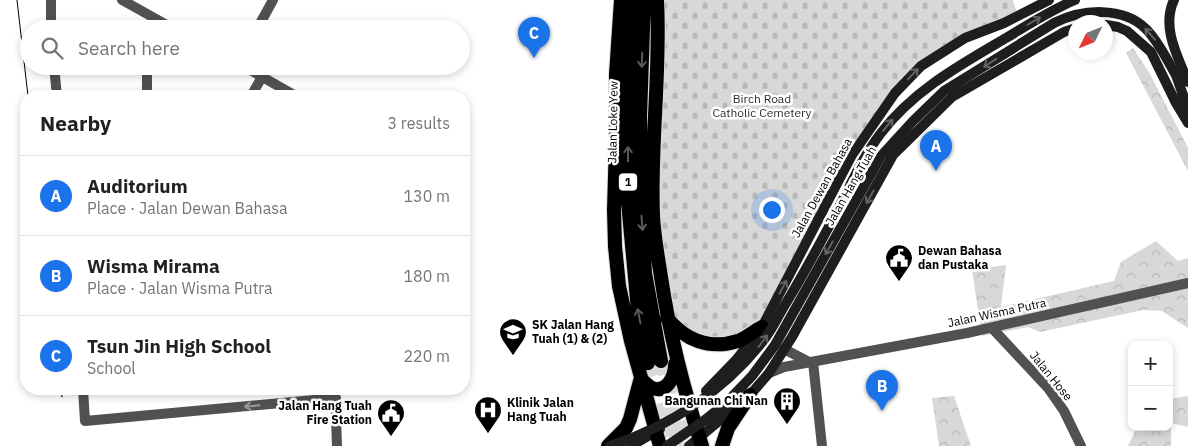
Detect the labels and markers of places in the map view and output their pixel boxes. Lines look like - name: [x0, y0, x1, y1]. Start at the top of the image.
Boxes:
- pin: C: [518, 17, 550, 58]
- pin: A: [920, 130, 952, 171]
- public building icon: Dewan Bahasa dan Pustaka: [884, 243, 914, 282]
- place label: Dewan Bahasa dan Pustaka: [918, 243, 1002, 272]
- school or university icon: SK Jalan Hang Tuah (1) & (2): [498, 317, 528, 356]
- place label: SK Jalan Hang Tuah (1) & (2): [532, 317, 614, 346]
- pin: B: [866, 370, 898, 411]
- building icon: Bangunan Chi Nan: [772, 386, 802, 425]
- place label: Bangunan Chi Nan: [664, 393, 768, 408]
- hospital icon: Klinik Jalan Hang Tuah: [473, 395, 503, 434]
- place label: Klinik Jalan Hang Tuah: [507, 395, 574, 424]
- place label: Jalan Hang Tuah Fire Station: [278, 398, 372, 427]
- public building icon: Jalan Hang Tuah Fire Station: [376, 398, 406, 437]

